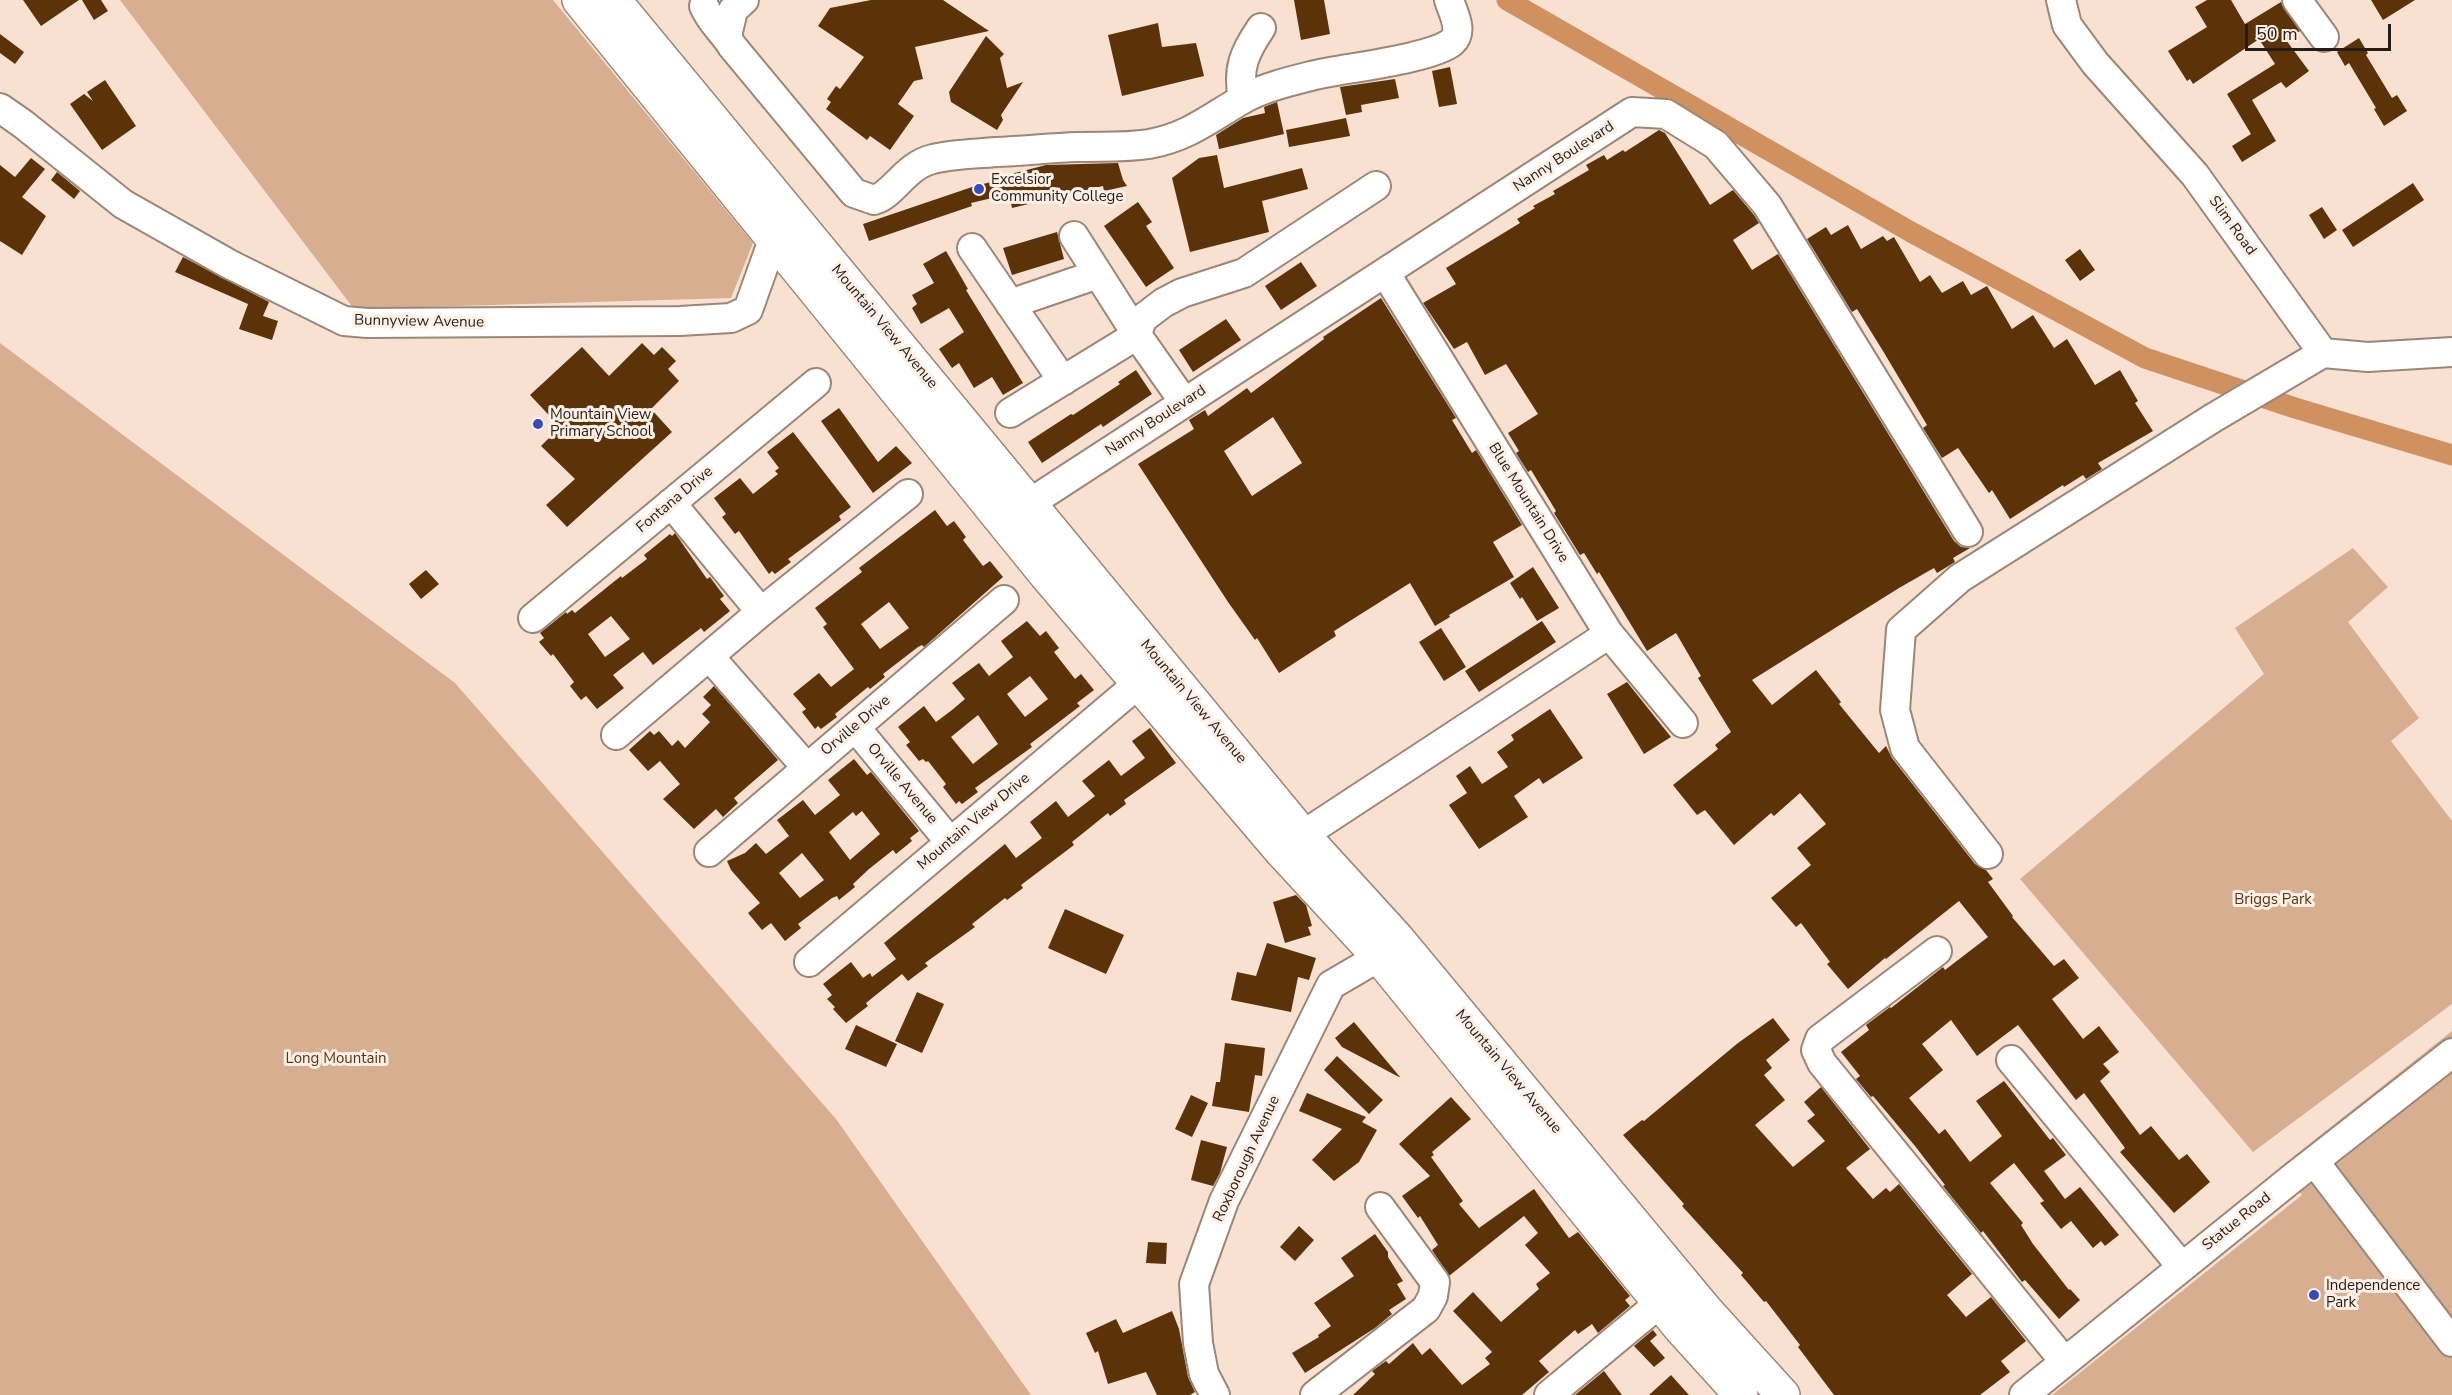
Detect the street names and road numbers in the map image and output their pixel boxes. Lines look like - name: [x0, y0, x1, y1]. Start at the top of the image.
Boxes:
- street label: Nanny Boulevard: [1510, 118, 1618, 196]
- street label: Slim Road: [2205, 193, 2259, 259]
- street label: Mountain View Avenue: [827, 261, 941, 393]
- street label: Bunnyview Avenue: [354, 312, 484, 332]
- street label: Nanny Boulevard: [1102, 382, 1210, 460]
- street label: Blue Mountain Drive: [1484, 440, 1572, 566]
- street label: Fontana Drive: [633, 463, 717, 537]
- street label: Mountain View Avenue: [1136, 636, 1250, 768]
- street label: Orville Drive: [818, 692, 894, 760]
- street label: Orville Avenue: [863, 740, 941, 828]
- street label: Mountain View Drive: [914, 770, 1034, 874]
- street label: Mountain View Avenue: [1451, 1006, 1565, 1138]
- street label: Roxborough Avenue: [1210, 1093, 1284, 1225]
- street label: Statue Road: [2199, 1189, 2275, 1255]

